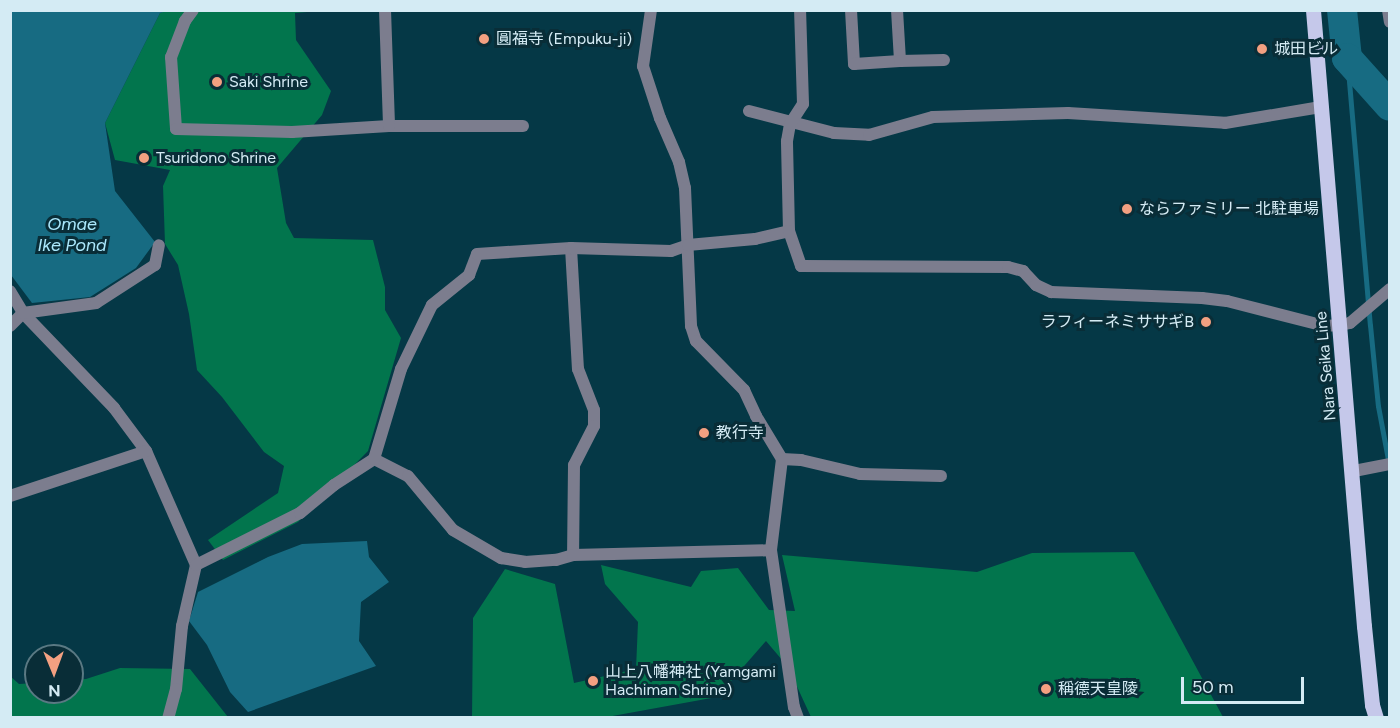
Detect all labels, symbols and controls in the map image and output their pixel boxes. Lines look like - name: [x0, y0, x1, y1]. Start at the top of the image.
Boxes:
- place label: 圓福寺 (Empuku-ji): [496, 29, 632, 49]
- marker: 圓福寺 (Empuku-ji): [477, 32, 491, 46]
- place label: 城田ビル: [1274, 39, 1338, 59]
- marker: 城田ビル: [1255, 42, 1269, 56]
- place label: Saki Shrine: [229, 72, 308, 92]
- marker: Saki Shrine: [210, 75, 224, 89]
- place label: Tsuridono Shrine: [156, 148, 276, 168]
- marker: Tsuridono Shrine: [137, 151, 151, 165]
- place label: ならファミリー 北駐車場: [1139, 199, 1319, 219]
- marker: ならファミリー 北駐車場: [1120, 202, 1134, 216]
- water label: Omae Ike Pond: [37, 214, 107, 256]
- street label: Nara Seika Line: [1312, 311, 1340, 421]
- place label: ラフィーネミササギB: [1040, 312, 1194, 332]
- marker: ラフィーネミササギB: [1199, 315, 1213, 329]
- place label: 教行寺: [716, 423, 764, 443]
- marker: 教行寺: [697, 426, 711, 440]
- north arrow: [24, 644, 84, 704]
- place label: 山上八幡神社 (Yamgami Hachiman Shrine): [605, 662, 776, 700]
- scale bar: [1184, 665, 1307, 703]
- marker: 山上八幡神社 (Yamgami Hachiman Shrine): [586, 674, 600, 688]
- text: 50 m: [1192, 676, 1234, 698]
- place label: 稱德天皇陵: [1058, 679, 1138, 699]
- text: N: [48, 681, 61, 700]
- marker: 稱德天皇陵: [1039, 682, 1053, 696]

